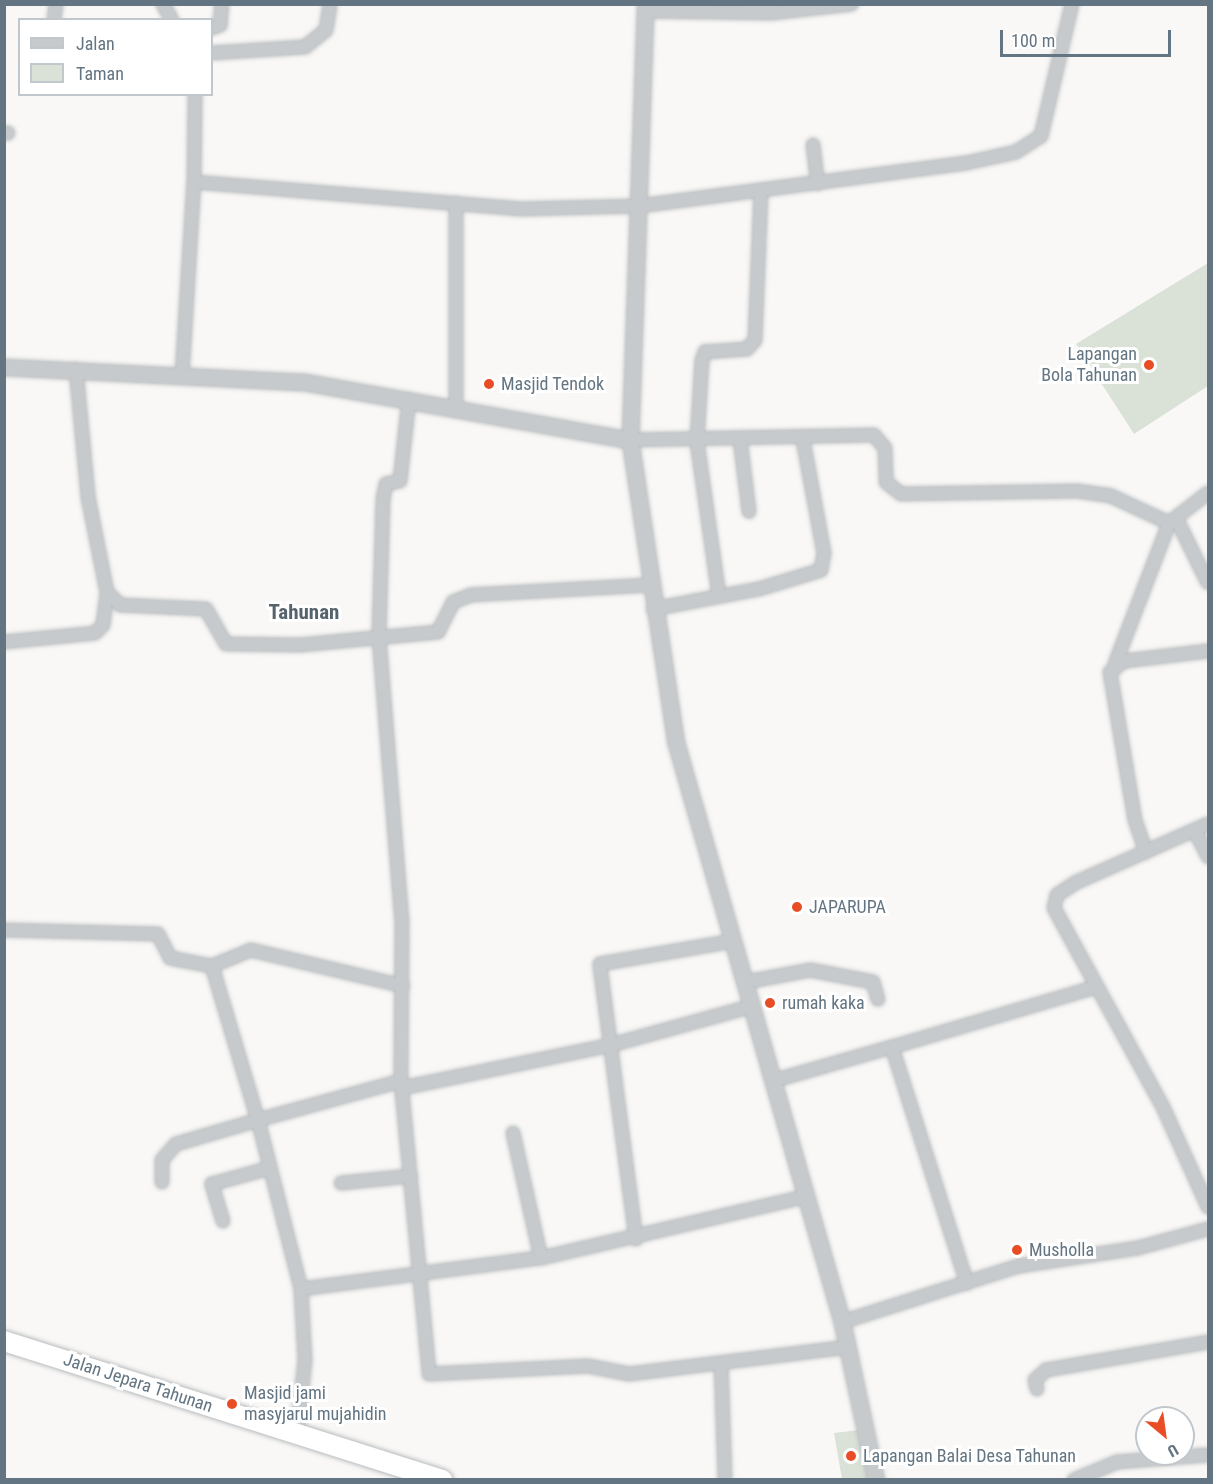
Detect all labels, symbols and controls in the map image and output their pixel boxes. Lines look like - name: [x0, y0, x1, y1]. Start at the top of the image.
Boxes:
- legend: [18, 18, 213, 96]
- scale bar: [1003, 18, 1174, 56]
- text: 100 m: [1011, 30, 1055, 51]
- text: Jalan: [76, 33, 115, 54]
- text: Taman: [76, 63, 124, 84]
- place label: Lapangan Bola Tahunan: [1041, 344, 1137, 386]
- marker: Lapangan Bola Tahunan: [1142, 358, 1156, 372]
- place label: Masjid Tendok: [501, 373, 604, 395]
- marker: Masjid Tendok: [482, 377, 496, 391]
- district label: Tahunan: [269, 599, 339, 625]
- place label: JAPARUPA: [809, 896, 886, 918]
- marker: JAPARUPA: [790, 900, 804, 914]
- place label: rumah kaka: [782, 992, 865, 1014]
- marker: rumah kaka: [763, 996, 777, 1010]
- place label: Musholla: [1029, 1239, 1094, 1261]
- marker: Musholla: [1010, 1243, 1024, 1257]
- street label: Jalan Jepara Tahunan: [61, 1349, 215, 1417]
- place label: Masjid jami masyjarul mujahidin: [244, 1383, 386, 1426]
- marker: Masjid jami masyjarul mujahidin: [225, 1397, 239, 1411]
- north arrow: [1135, 1406, 1195, 1466]
- text: U: [1164, 1440, 1182, 1461]
- place label: Lapangan Balai Desa Tahunan: [863, 1445, 1076, 1467]
- marker: Lapangan Balai Desa Tahunan: [844, 1449, 858, 1463]

